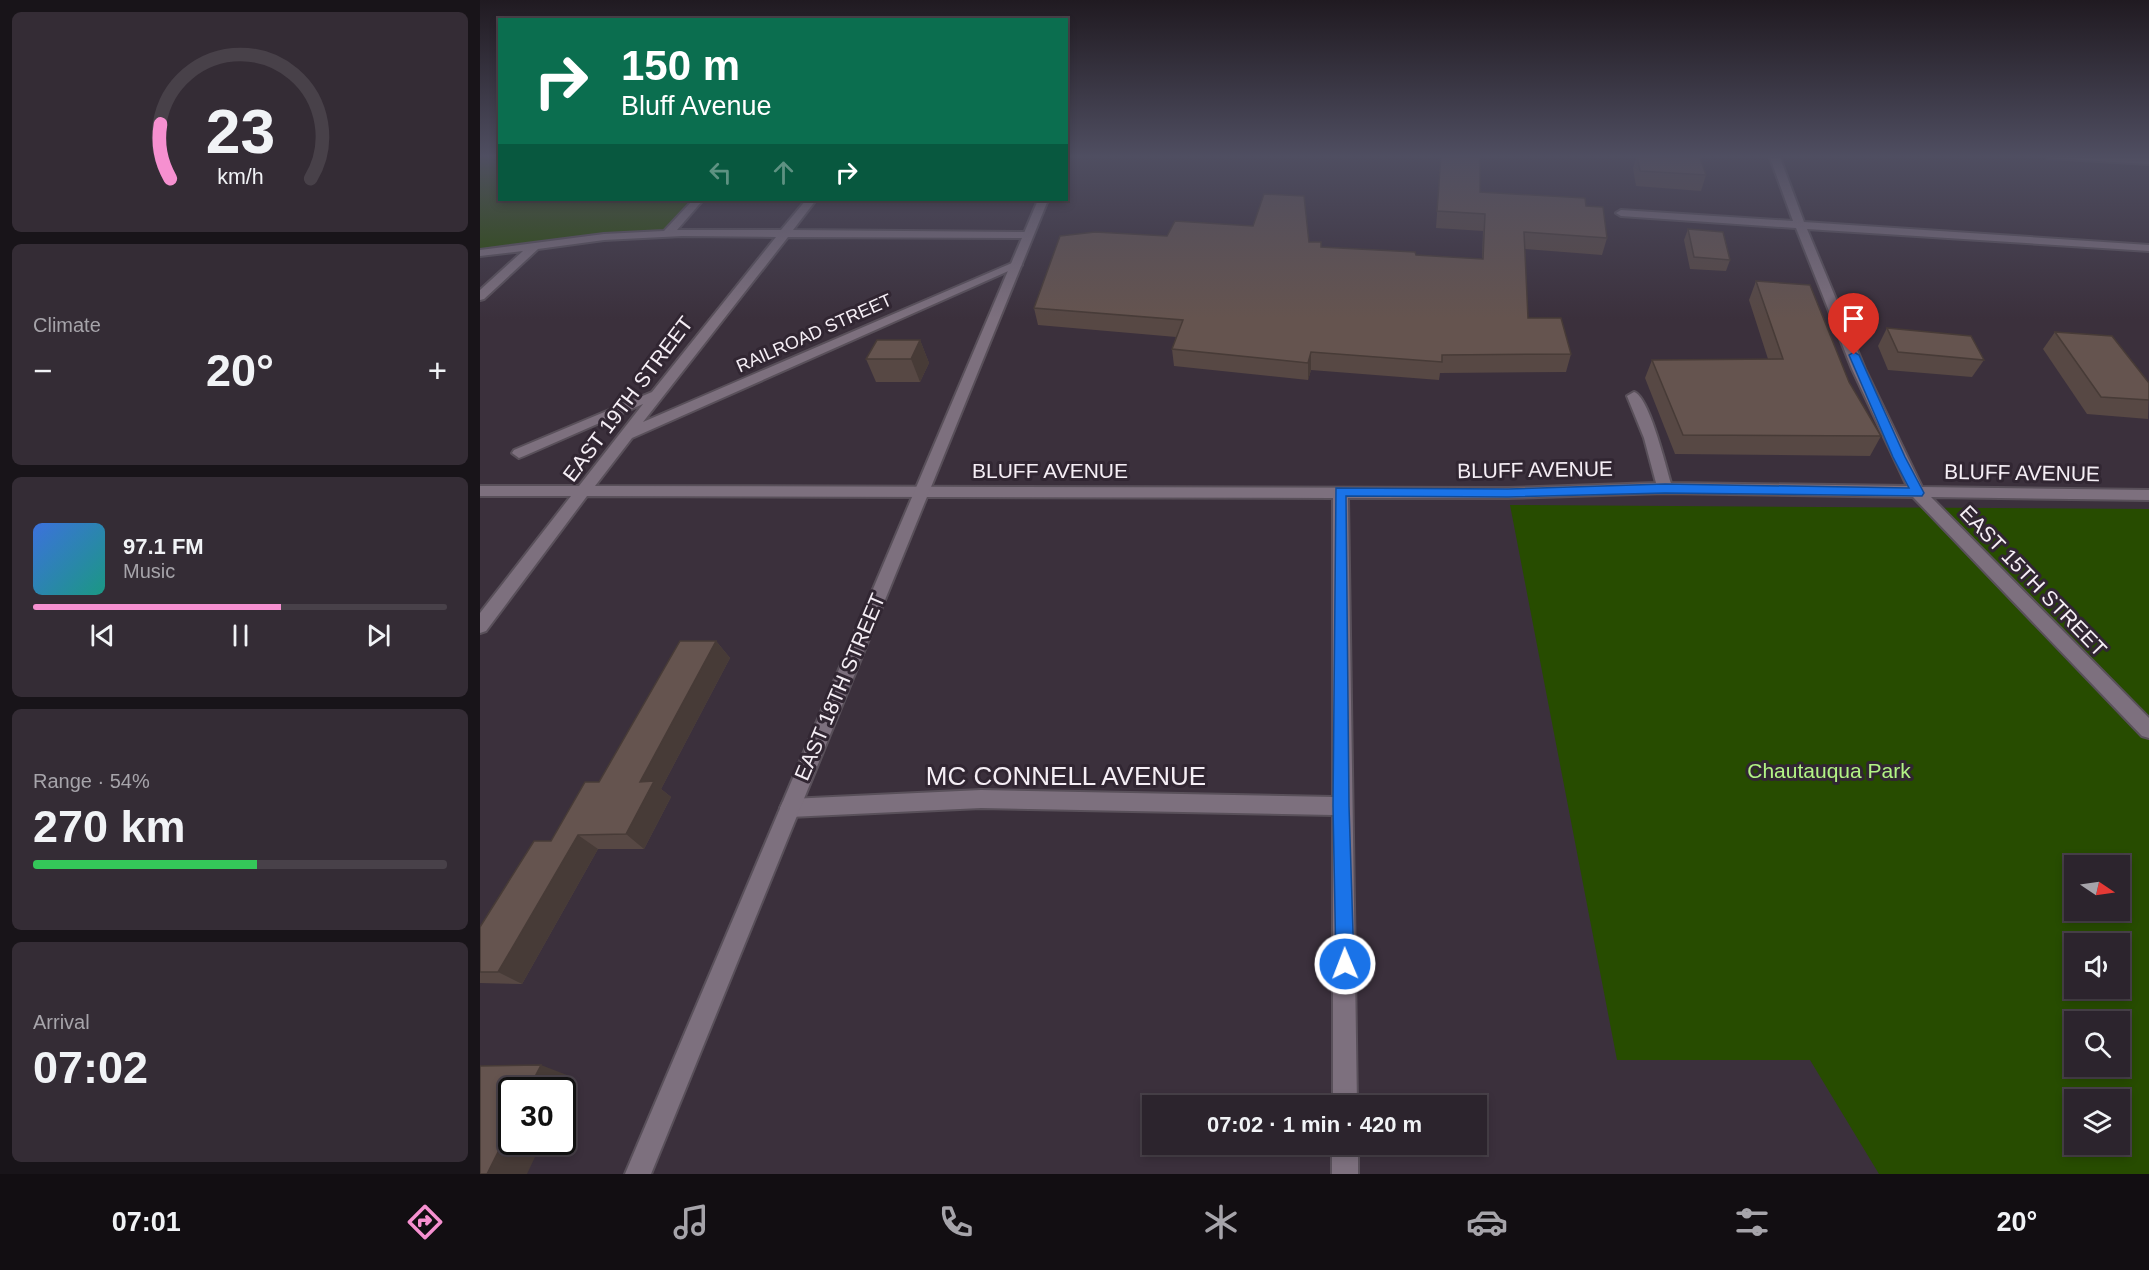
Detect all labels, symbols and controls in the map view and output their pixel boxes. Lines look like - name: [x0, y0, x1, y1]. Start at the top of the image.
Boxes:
- icon: right: [522, 42, 600, 120]
- text: 150 m: [621, 42, 740, 89]
- text: Bluff Avenue: [621, 91, 772, 121]
- text: 23: [205, 97, 275, 166]
- icon: left: [704, 156, 737, 189]
- icon: ahead: [767, 156, 800, 189]
- icon: right: [830, 156, 863, 189]
- text: km/h: [217, 166, 263, 190]
- street label: RAILROAD STREET: [733, 290, 895, 376]
- pin: [1828, 293, 1879, 355]
- icon: arrive: [1837, 302, 1870, 335]
- street label: EAST 19TH STREET: [558, 312, 697, 486]
- text: Climate: [33, 314, 101, 336]
- text: 20°: [206, 345, 274, 396]
- text: −: [33, 352, 52, 389]
- text: +: [428, 352, 447, 389]
- street label: BLUFF AVENUE: [1457, 457, 1613, 482]
- street label: BLUFF AVENUE: [972, 459, 1128, 482]
- street label: BLUFF AVENUE: [1944, 460, 2100, 485]
- street label: EAST 15TH STREET: [1956, 501, 2111, 661]
- text: 97.1 FM: [123, 534, 204, 559]
- text: Music: [123, 560, 175, 582]
- street label: EAST 18TH STREET: [790, 590, 889, 784]
- icon: previous: [86, 619, 119, 652]
- icon: pause: [224, 619, 257, 652]
- icon: next: [362, 619, 395, 652]
- park label: Chautauqua Park: [1747, 759, 1911, 782]
- street label: MC CONNELL AVENUE: [926, 761, 1206, 791]
- text: Range · 54%: [33, 770, 150, 792]
- text: 270 km: [33, 801, 186, 852]
- north arrow: [2064, 855, 2130, 921]
- map controls: [2064, 855, 2130, 1155]
- position arrow: [1313, 932, 1377, 996]
- button: sound: [2064, 933, 2130, 999]
- text: Arrival: [33, 1011, 90, 1033]
- button: search: [2064, 1011, 2130, 1077]
- text: 07:02: [33, 1042, 148, 1093]
- speed limit sign: 30: [498, 1077, 576, 1155]
- button: layers: [2064, 1089, 2130, 1155]
- text: 07:02 · 1 min · 420 m: [1207, 1112, 1422, 1137]
- icon: directions: [404, 1201, 446, 1243]
- icon: music: [670, 1201, 712, 1243]
- icon: phone: [935, 1201, 977, 1243]
- icon: climate: [1200, 1201, 1242, 1243]
- icon: car: [1466, 1201, 1508, 1243]
- icon: filters: [1731, 1201, 1773, 1243]
- text: 07:01: [112, 1207, 181, 1237]
- text: 20°: [1996, 1207, 2037, 1237]

